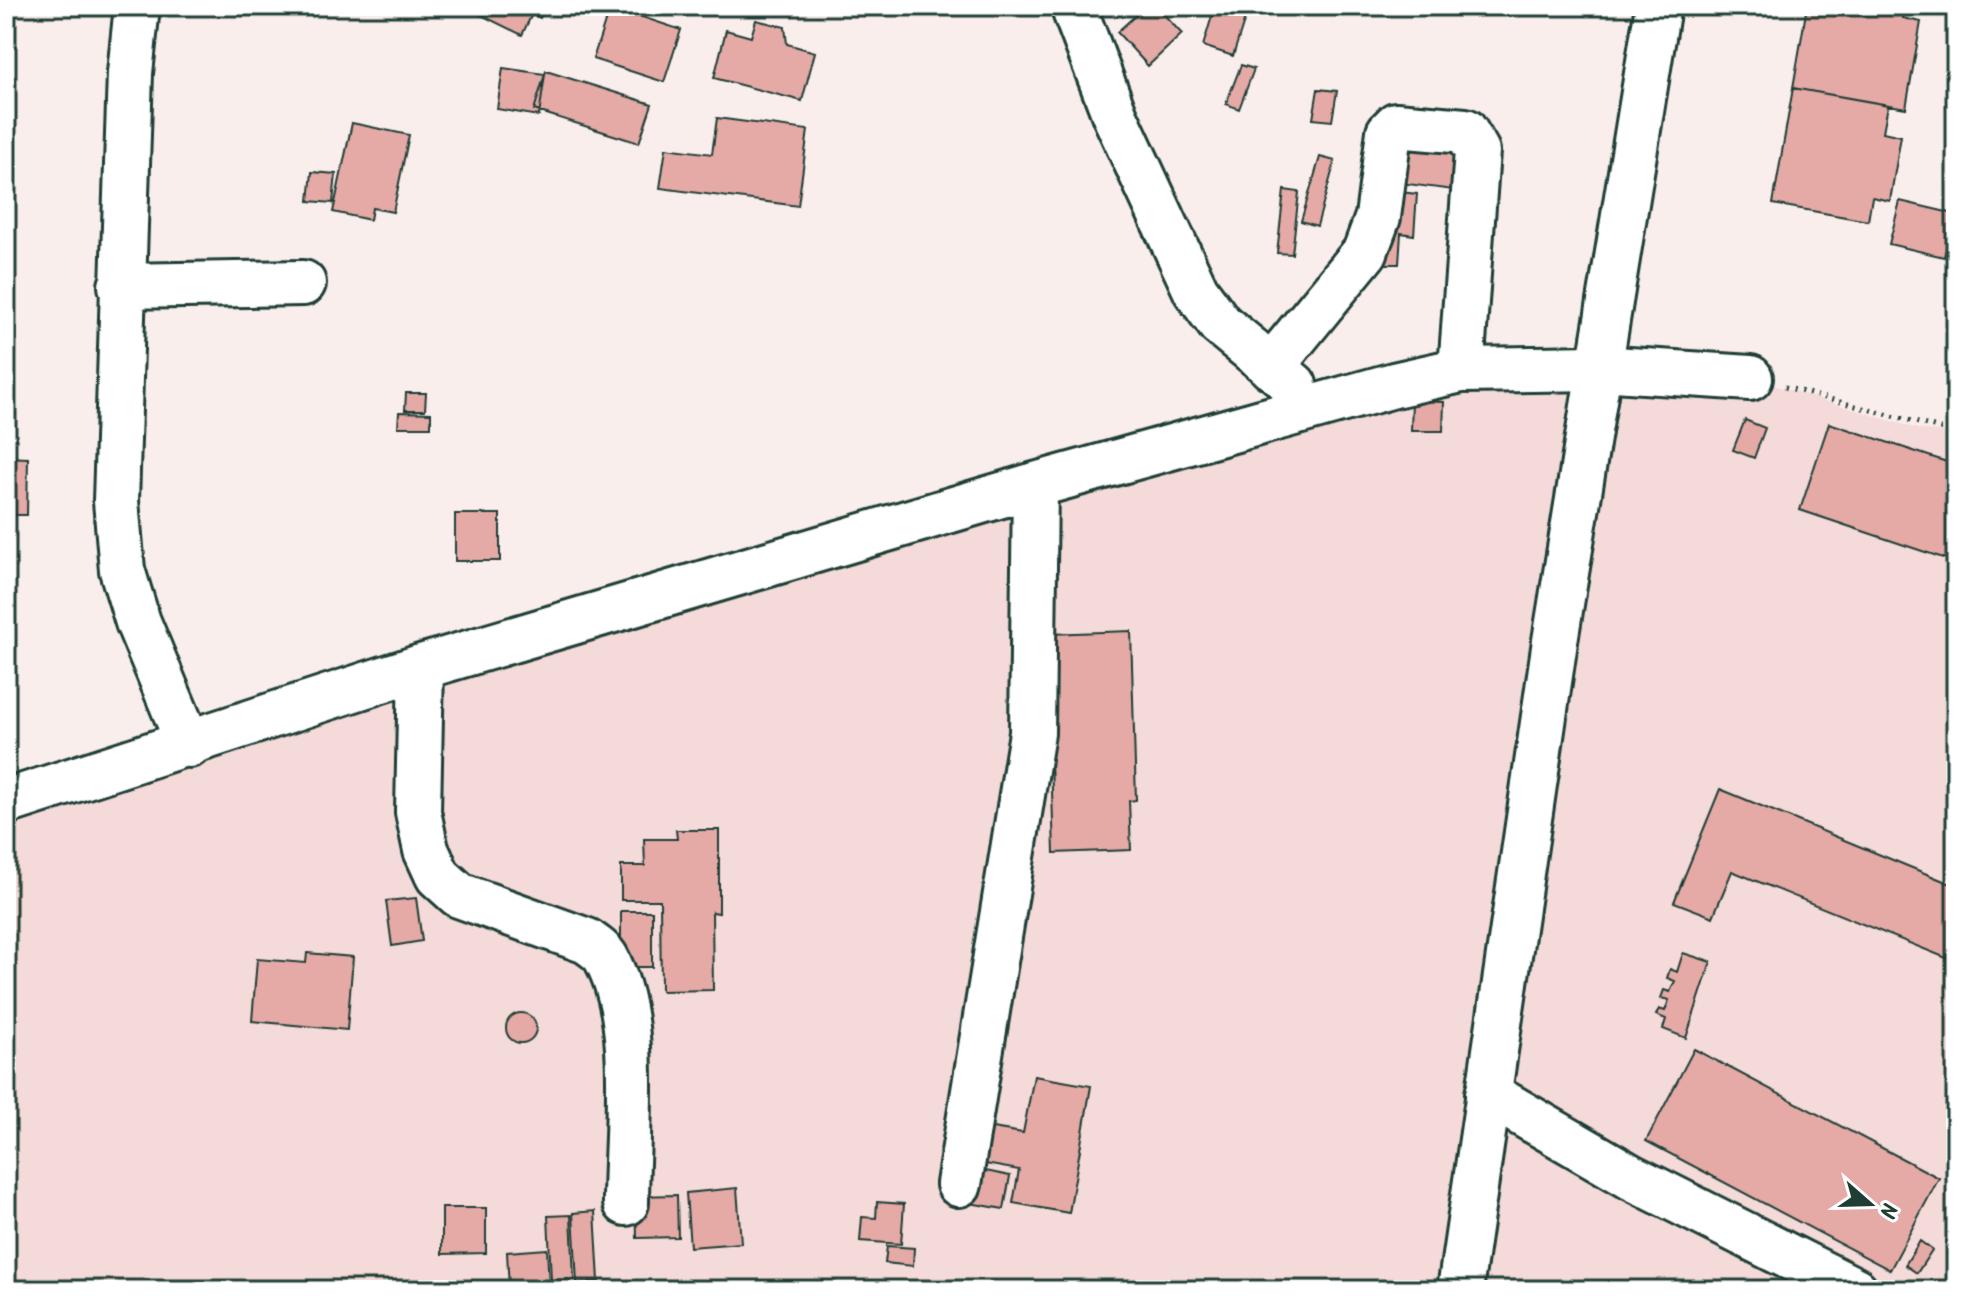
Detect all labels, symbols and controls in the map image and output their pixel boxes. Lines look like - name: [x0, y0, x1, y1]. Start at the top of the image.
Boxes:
- north arrow: [1830, 1164, 1910, 1244]
- text: N: [1868, 1197, 1905, 1223]

